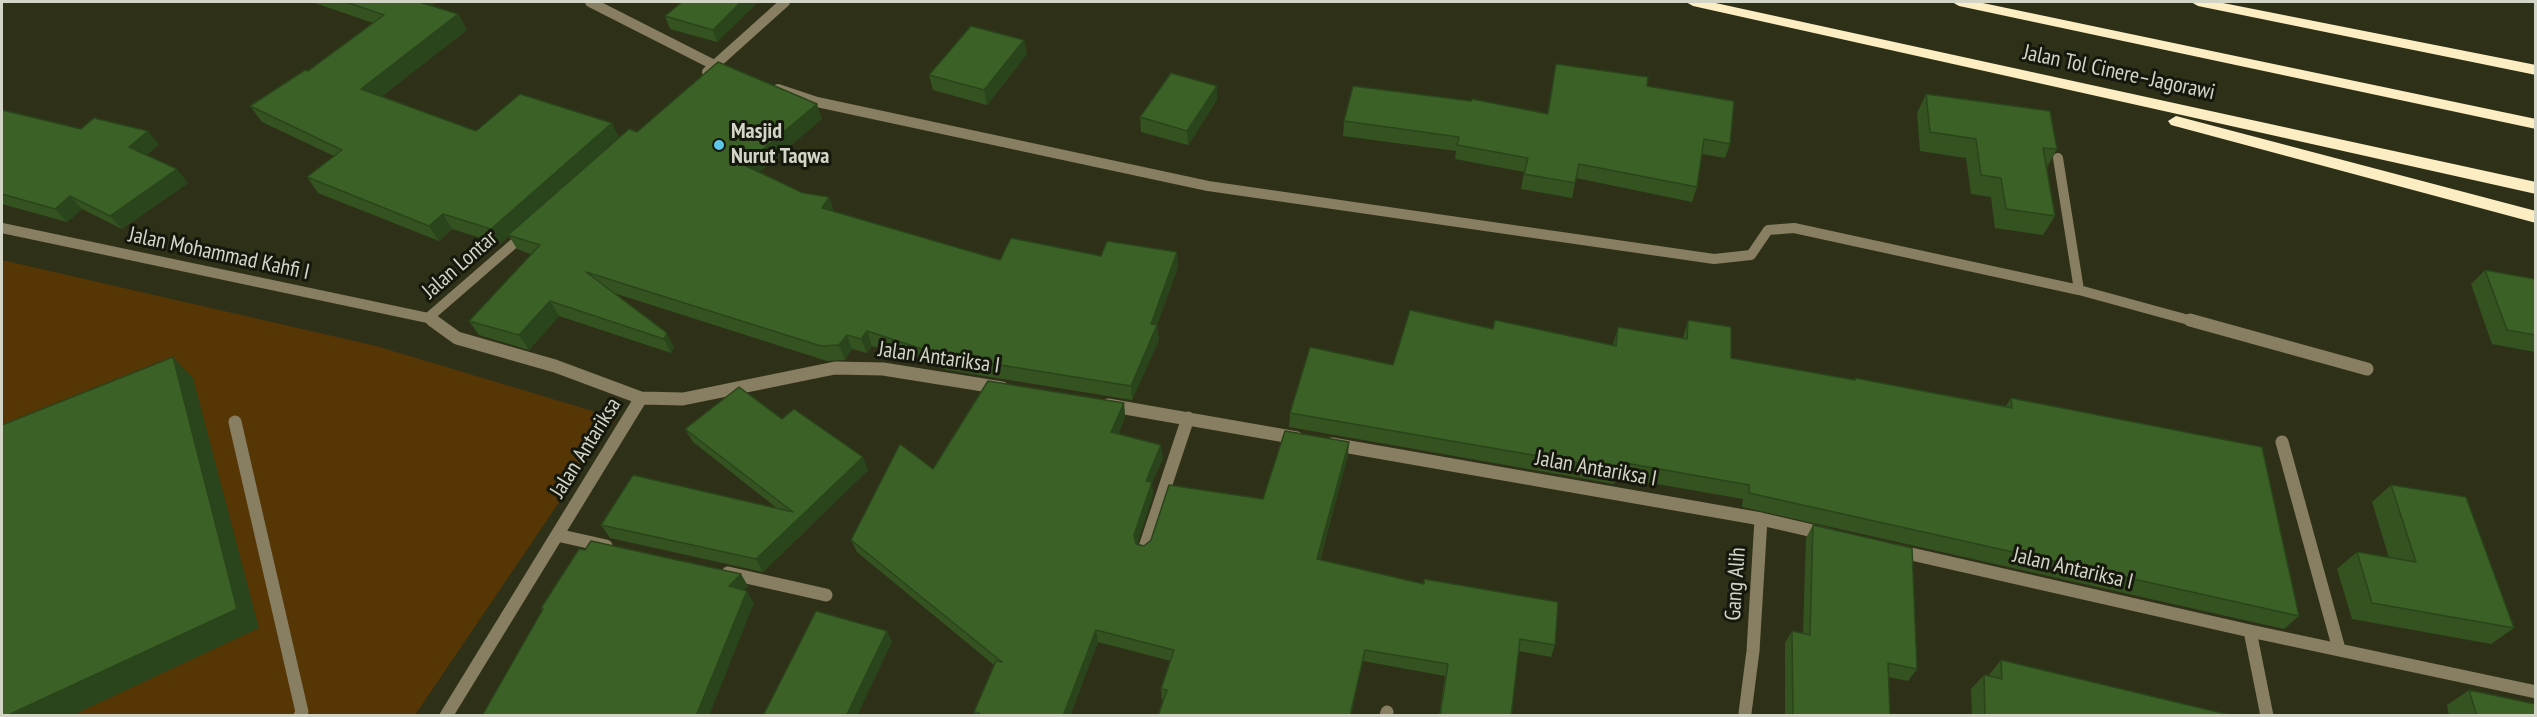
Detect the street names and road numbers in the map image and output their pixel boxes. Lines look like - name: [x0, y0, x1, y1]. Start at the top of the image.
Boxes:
- street label: Jalan Tol Cinere–Jagorawi: [2021, 40, 2217, 106]
- street label: Jalan Mohammad Kahfi I: [126, 222, 312, 286]
- street label: Jalan Lontar: [417, 225, 503, 305]
- street label: Jalan Antariksa I: [876, 336, 1002, 380]
- street label: Jalan Antariksa: [545, 393, 627, 503]
- street label: Jalan Antariksa I: [1533, 445, 1659, 493]
- street label: Jalan Antariksa I: [2010, 542, 2136, 596]
- street label: Gang Alih: [1720, 546, 1752, 622]

